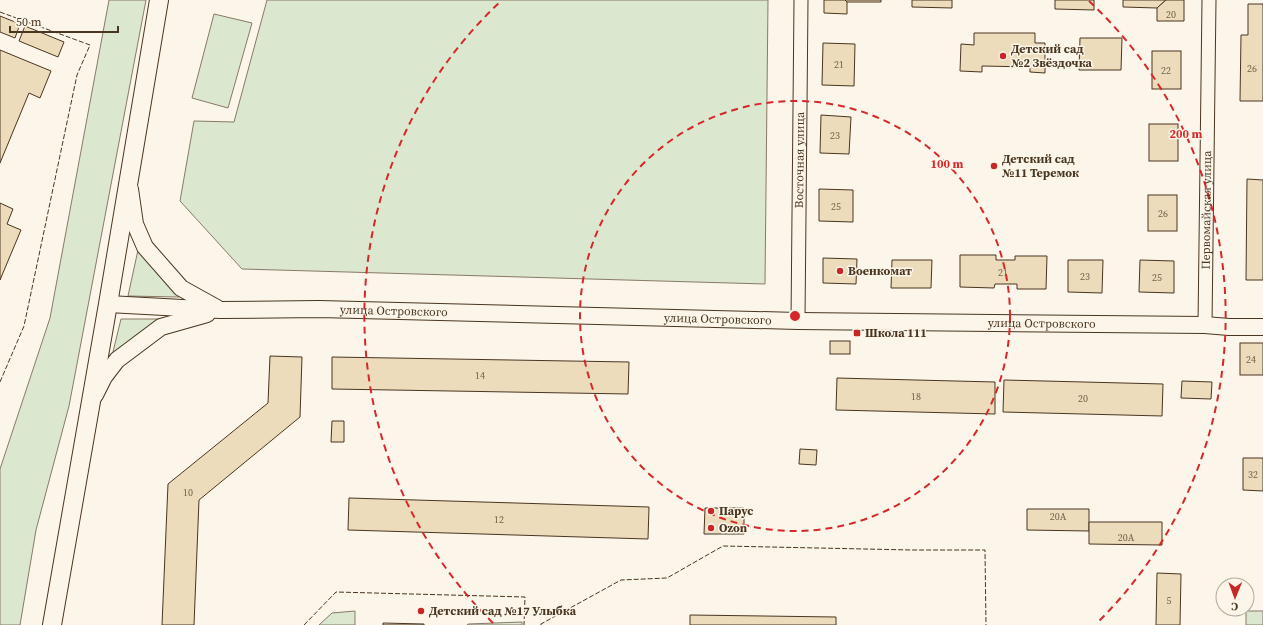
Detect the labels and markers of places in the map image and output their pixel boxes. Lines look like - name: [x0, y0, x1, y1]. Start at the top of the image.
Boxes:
- place label: Детский сад №2 Звёздочка: [1011, 41, 1093, 71]
- marker: Детский сад №2 Звёздочка: [998, 51, 1008, 61]
- place label: Детский сад №11 Теремок: [1002, 151, 1079, 181]
- marker: Детский сад №11 Теремок: [989, 161, 999, 171]
- place label: Военкомат: [848, 263, 912, 279]
- marker: Военкомат: [835, 266, 845, 276]
- centre of rings: [788, 309, 802, 323]
- place label: Школа 111: [865, 325, 927, 341]
- marker: Школа 111: [852, 328, 862, 338]
- place label: Парус: [719, 503, 753, 519]
- marker: Парус: [706, 506, 716, 516]
- place label: Ozon: [719, 520, 748, 536]
- marker: Ozon: [706, 523, 716, 533]
- place label: Детский сад №17 Улыбка: [429, 603, 577, 619]
- marker: Детский сад №17 Улыбка: [416, 606, 426, 616]

